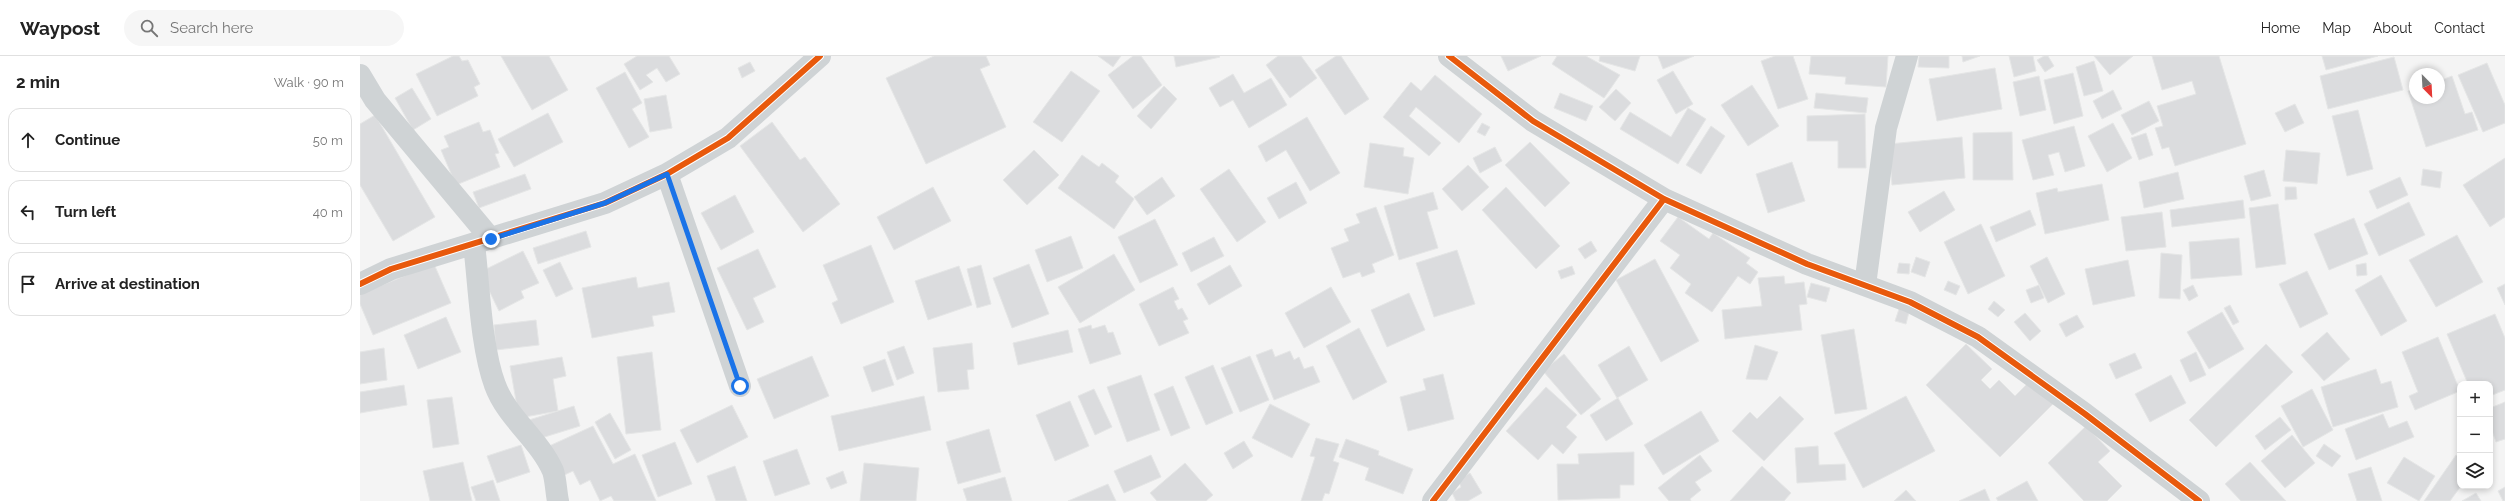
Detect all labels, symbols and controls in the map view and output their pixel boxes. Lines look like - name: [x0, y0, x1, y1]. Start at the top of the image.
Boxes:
- search box: [124, 10, 404, 46]
- text: Waypost: [20, 17, 100, 39]
- icon: search: [138, 17, 160, 39]
- text: Search here: [170, 19, 253, 37]
- text: Home: [2261, 20, 2300, 36]
- text: Map: [2322, 20, 2351, 36]
- text: About: [2373, 20, 2412, 36]
- text: Contact: [2434, 20, 2485, 36]
- north arrow: [2409, 68, 2445, 104]
- text: 2 min: [16, 72, 60, 92]
- text: Walk · 90 m: [274, 75, 344, 90]
- icon: ahead: [17, 129, 39, 151]
- text: Continue: [55, 131, 120, 149]
- text: 50 m: [313, 133, 343, 148]
- icon: left: [17, 201, 39, 223]
- text: Turn left: [55, 203, 116, 221]
- text: 40 m: [313, 205, 343, 220]
- route end: [482, 230, 500, 248]
- icon: arrive: [17, 273, 39, 295]
- text: Arrive at destination: [55, 275, 200, 293]
- route start: [731, 377, 749, 395]
- map controls: [2457, 381, 2493, 489]
- button: +: [2457, 381, 2493, 417]
- button: −: [2457, 417, 2493, 453]
- button: layers: [2457, 453, 2493, 489]

